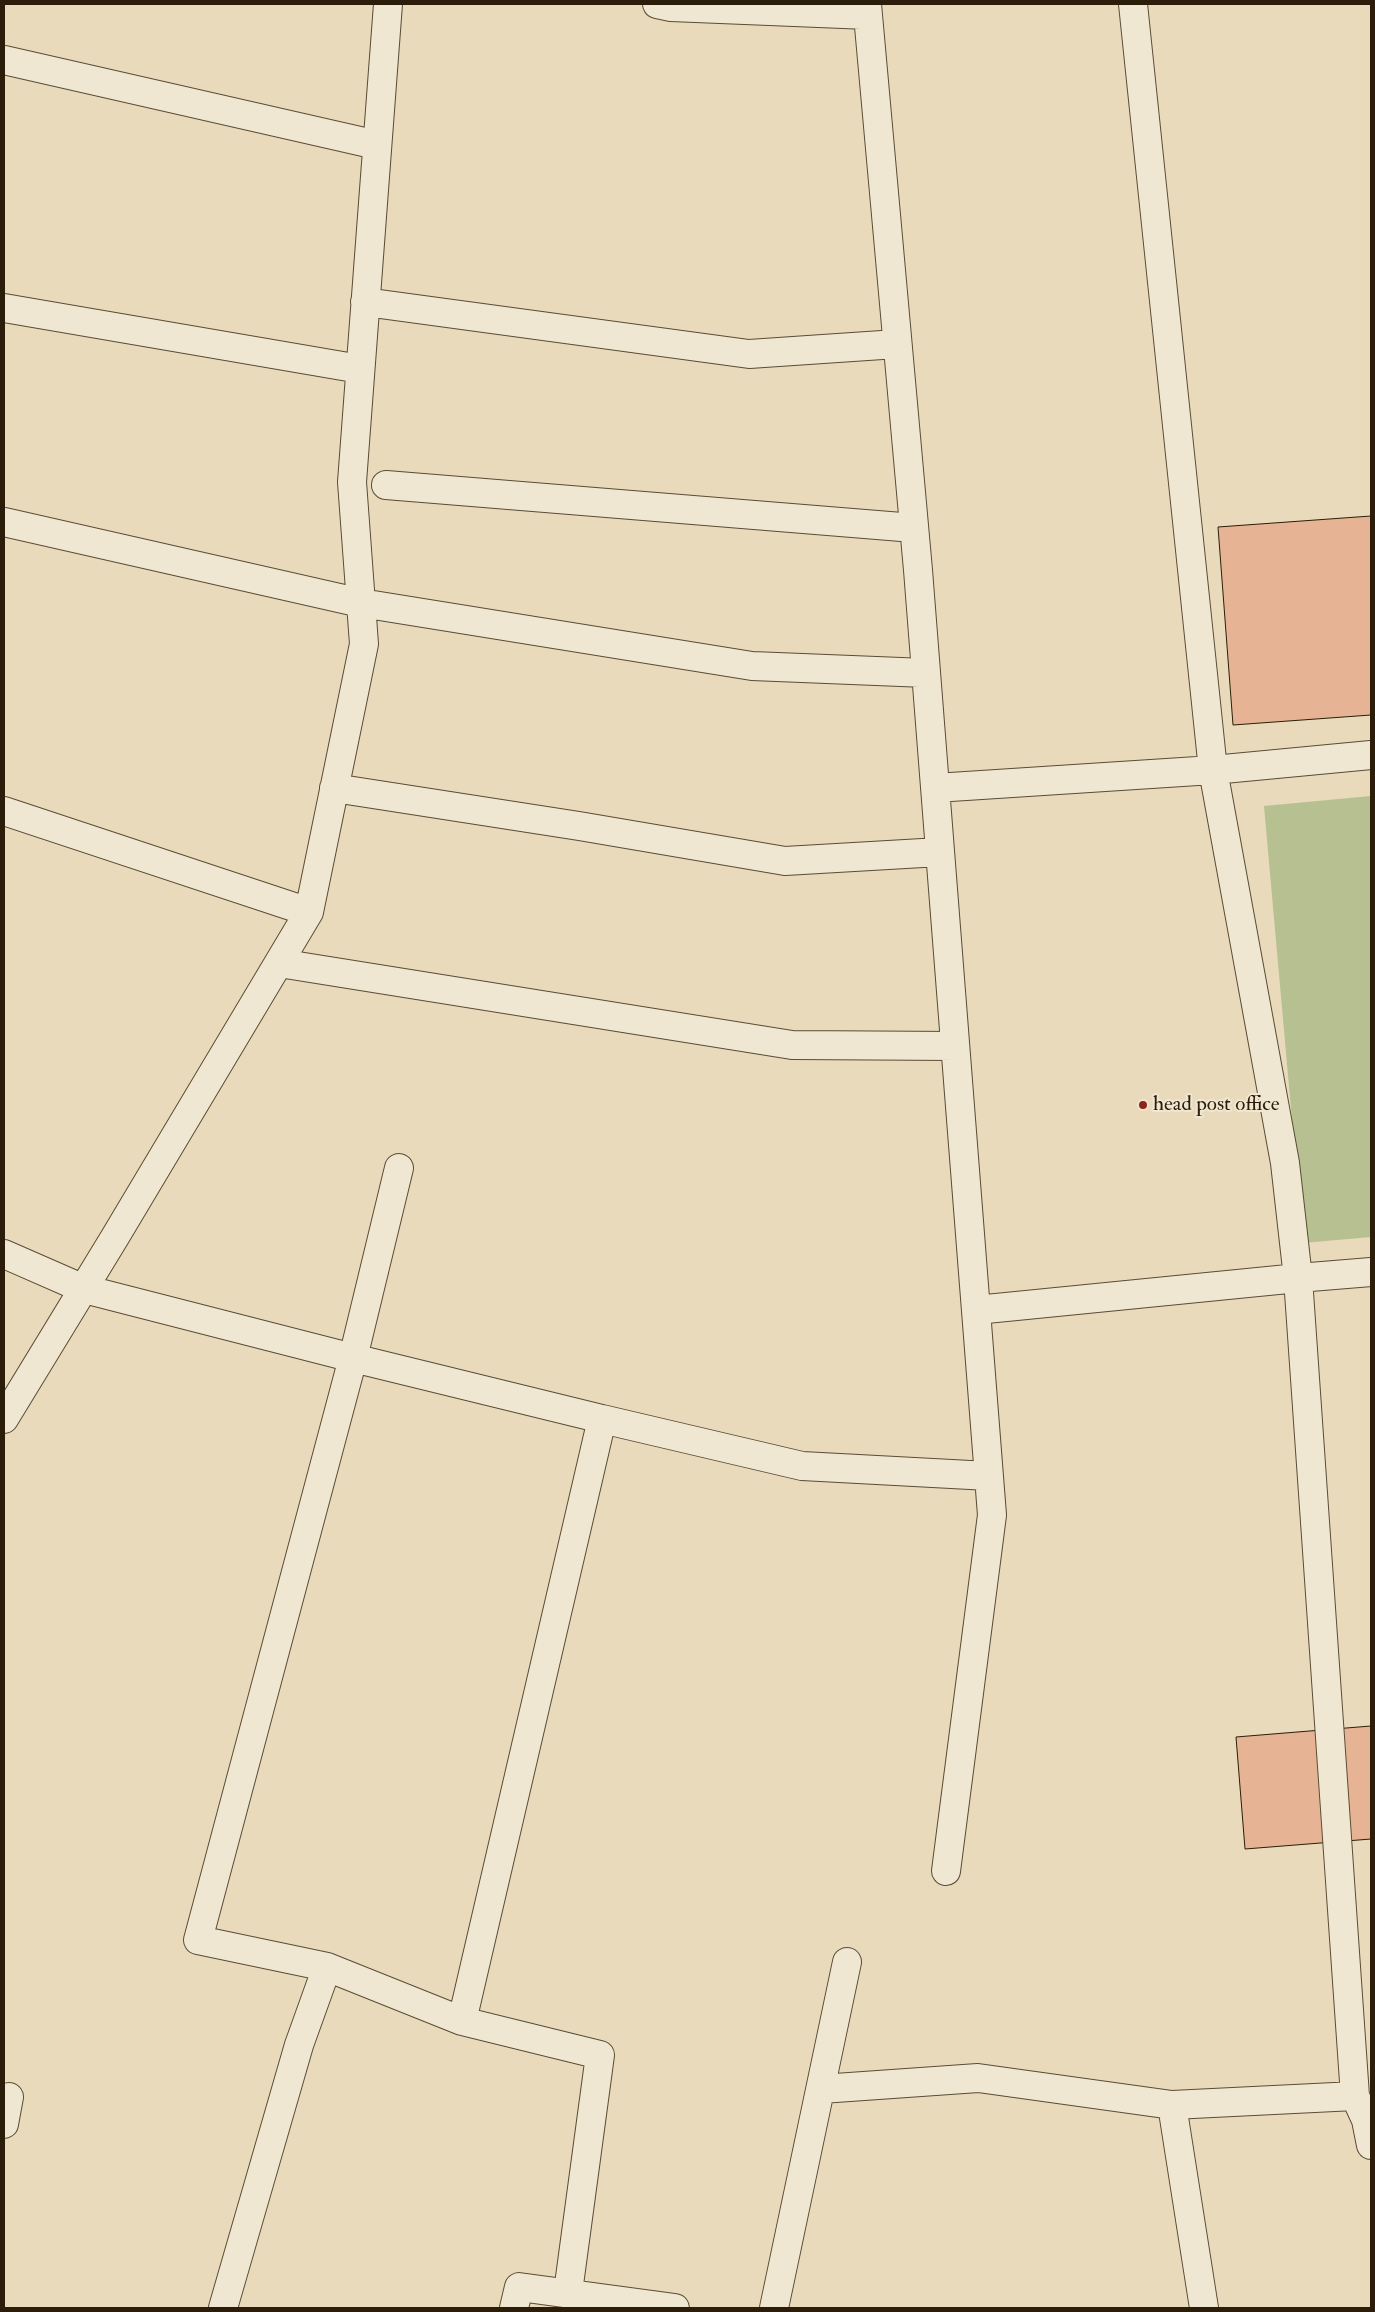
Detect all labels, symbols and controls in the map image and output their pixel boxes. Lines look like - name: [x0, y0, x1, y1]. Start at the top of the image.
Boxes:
- place label: head post office: [1153, 1092, 1280, 1118]
- marker: head post office: [1137, 1099, 1149, 1111]

